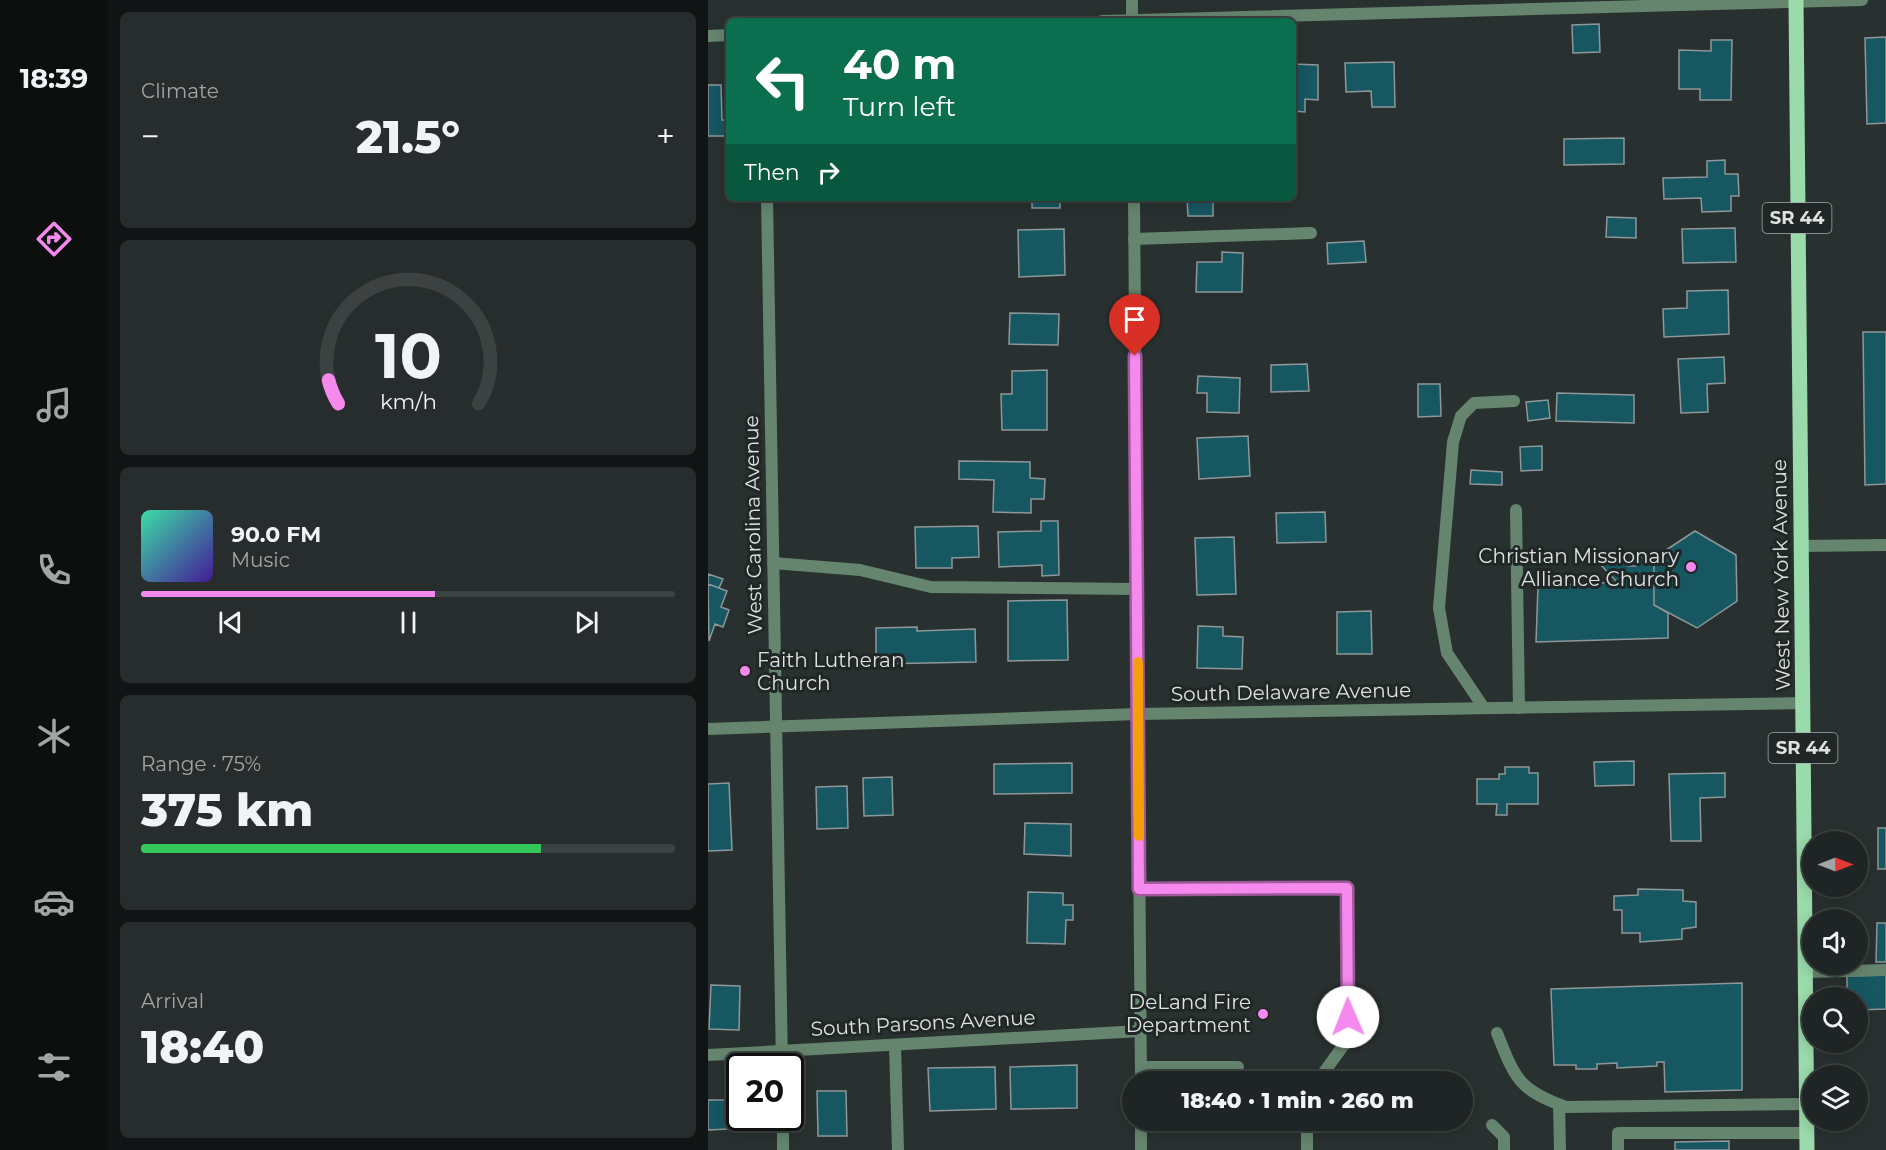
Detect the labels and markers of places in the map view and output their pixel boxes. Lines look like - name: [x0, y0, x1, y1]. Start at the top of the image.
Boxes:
- pin: [1109, 294, 1160, 356]
- place label: Christian Missionary Alliance Church: [1478, 544, 1679, 591]
- marker: Christian Missionary Alliance Church: [1684, 560, 1698, 574]
- place label: Faith Lutheran Church: [757, 648, 904, 695]
- marker: Faith Lutheran Church: [738, 664, 752, 678]
- place label: DeLand Fire Department: [1126, 990, 1251, 1037]
- marker: DeLand Fire Department: [1256, 1007, 1270, 1021]

